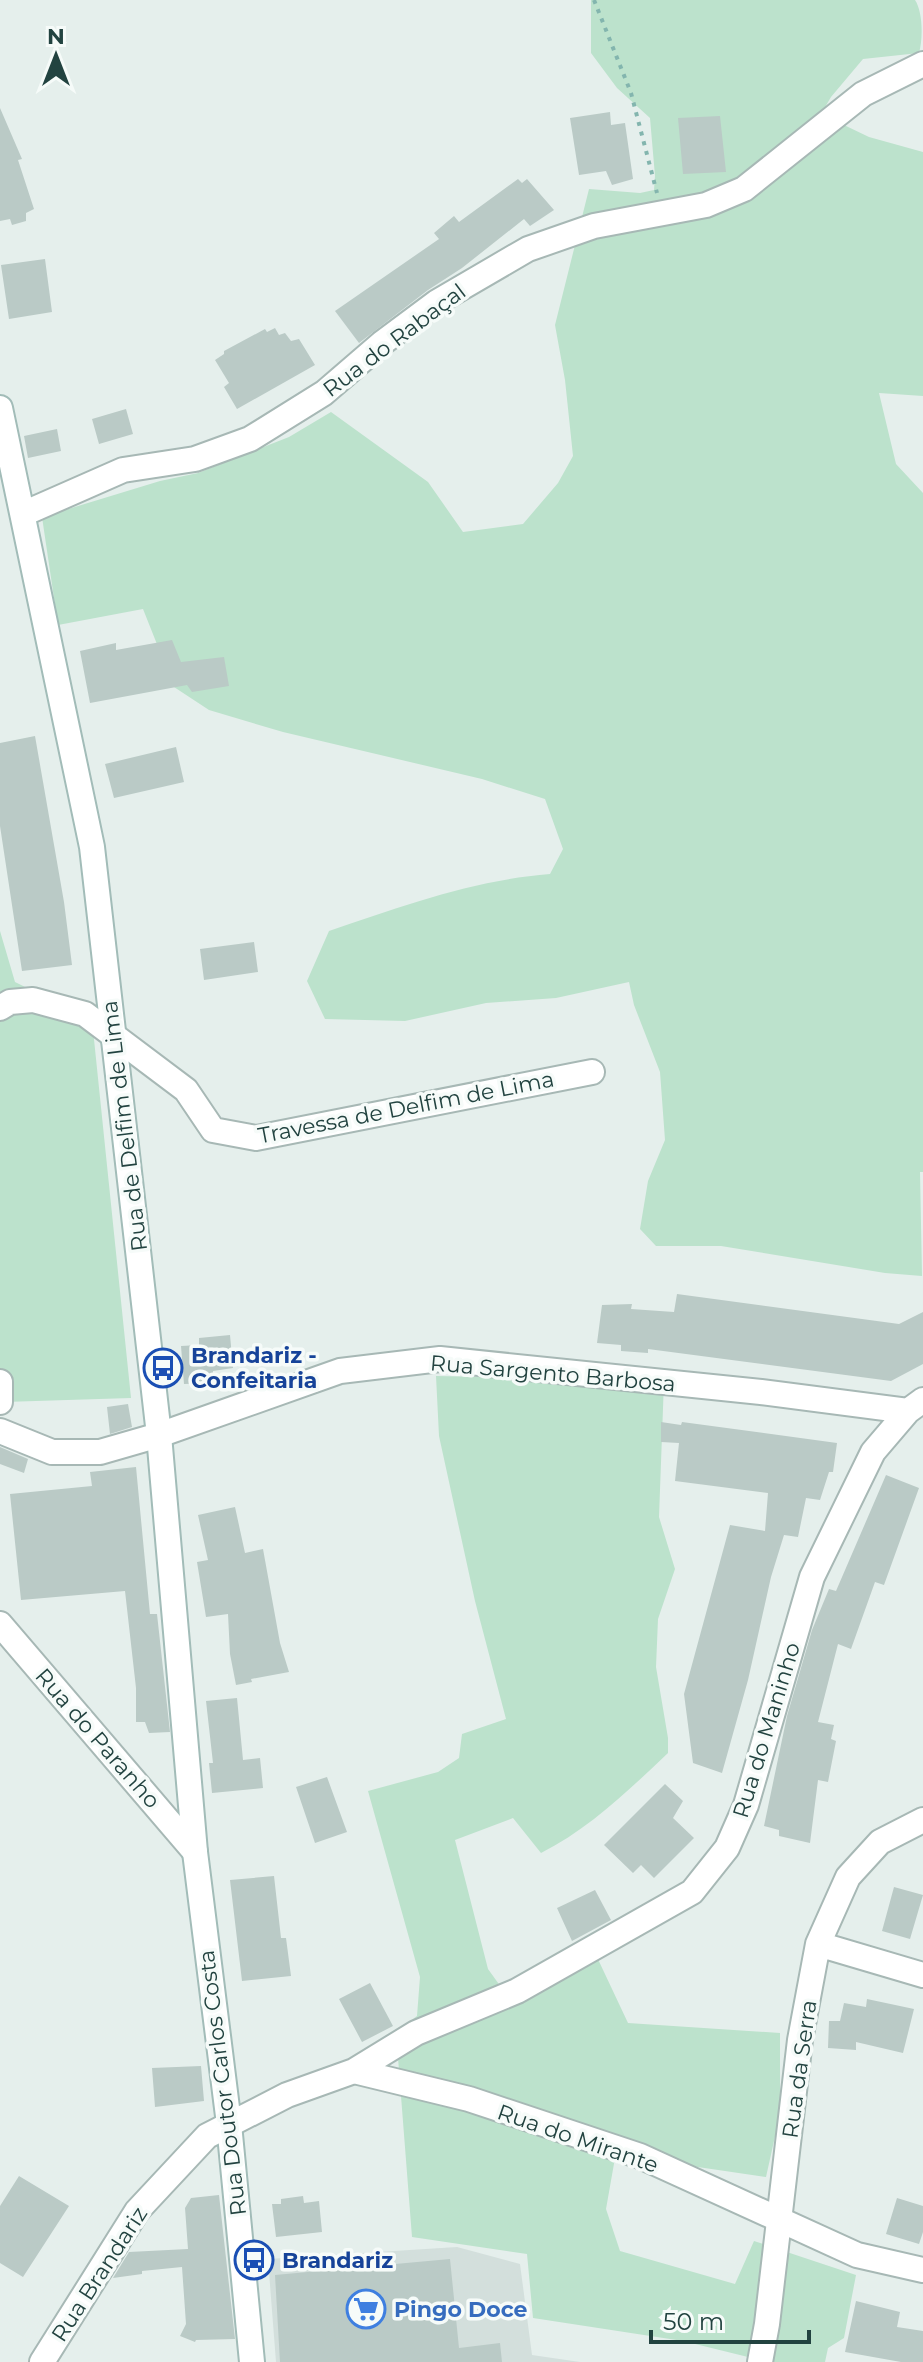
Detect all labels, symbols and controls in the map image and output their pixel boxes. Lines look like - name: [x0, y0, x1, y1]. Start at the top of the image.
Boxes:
- north arrow: [16, 16, 96, 96]
- text: N: [47, 23, 65, 50]
- street label: Rua do Rabaçal: [318, 278, 471, 403]
- street label: Rua de Delfim de Lima: [96, 999, 153, 1253]
- street label: Travessa de Delfim de Lima: [256, 1066, 556, 1149]
- place label: Brandariz - Confeitaria: [191, 1342, 317, 1394]
- bus stop icon: Brandariz - Confeitaria: [142, 1347, 184, 1389]
- street label: Rua Sargento Barbosa: [429, 1349, 677, 1398]
- street label: Rua do Maninho: [727, 1639, 806, 1821]
- street label: Rua do Paranho: [29, 1663, 166, 1814]
- street label: Rua Doutor Carlos Costa: [193, 1949, 252, 2217]
- street label: Rua da Serra: [776, 1998, 823, 2140]
- street label: Rua do Mirante: [494, 2098, 662, 2179]
- street label: Rua Brandariz: [46, 2202, 153, 2347]
- bus stop icon: Brandariz: [233, 2239, 275, 2281]
- place label: Brandariz: [282, 2247, 393, 2274]
- supermarket icon: Pingo Doce: [345, 2288, 387, 2330]
- scale bar: [651, 2294, 809, 2344]
- place label: Pingo Doce: [394, 2296, 527, 2323]
- text: 50 m: [663, 2307, 724, 2336]

